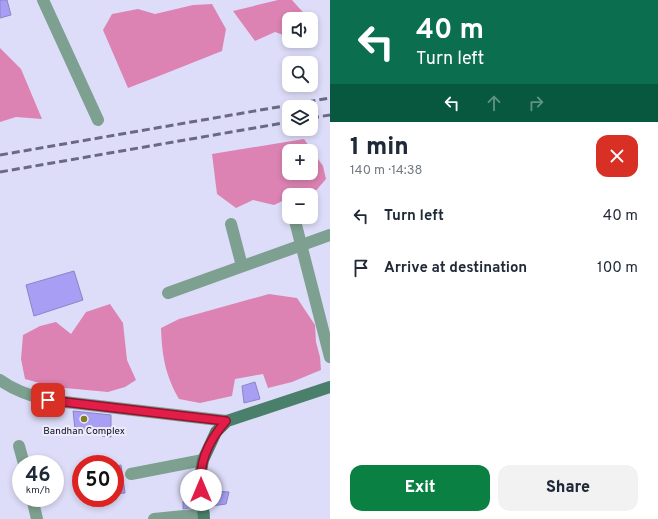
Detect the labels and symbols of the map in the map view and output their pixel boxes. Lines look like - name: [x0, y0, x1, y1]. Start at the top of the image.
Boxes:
- pin: [31, 383, 65, 417]
- marker: Bandhan Complex: [79, 414, 89, 424]
- place label: Bandhan Complex: [43, 425, 125, 438]
- speed limit sign: 50: [72, 455, 124, 507]
- position arrow: [180, 469, 222, 511]

